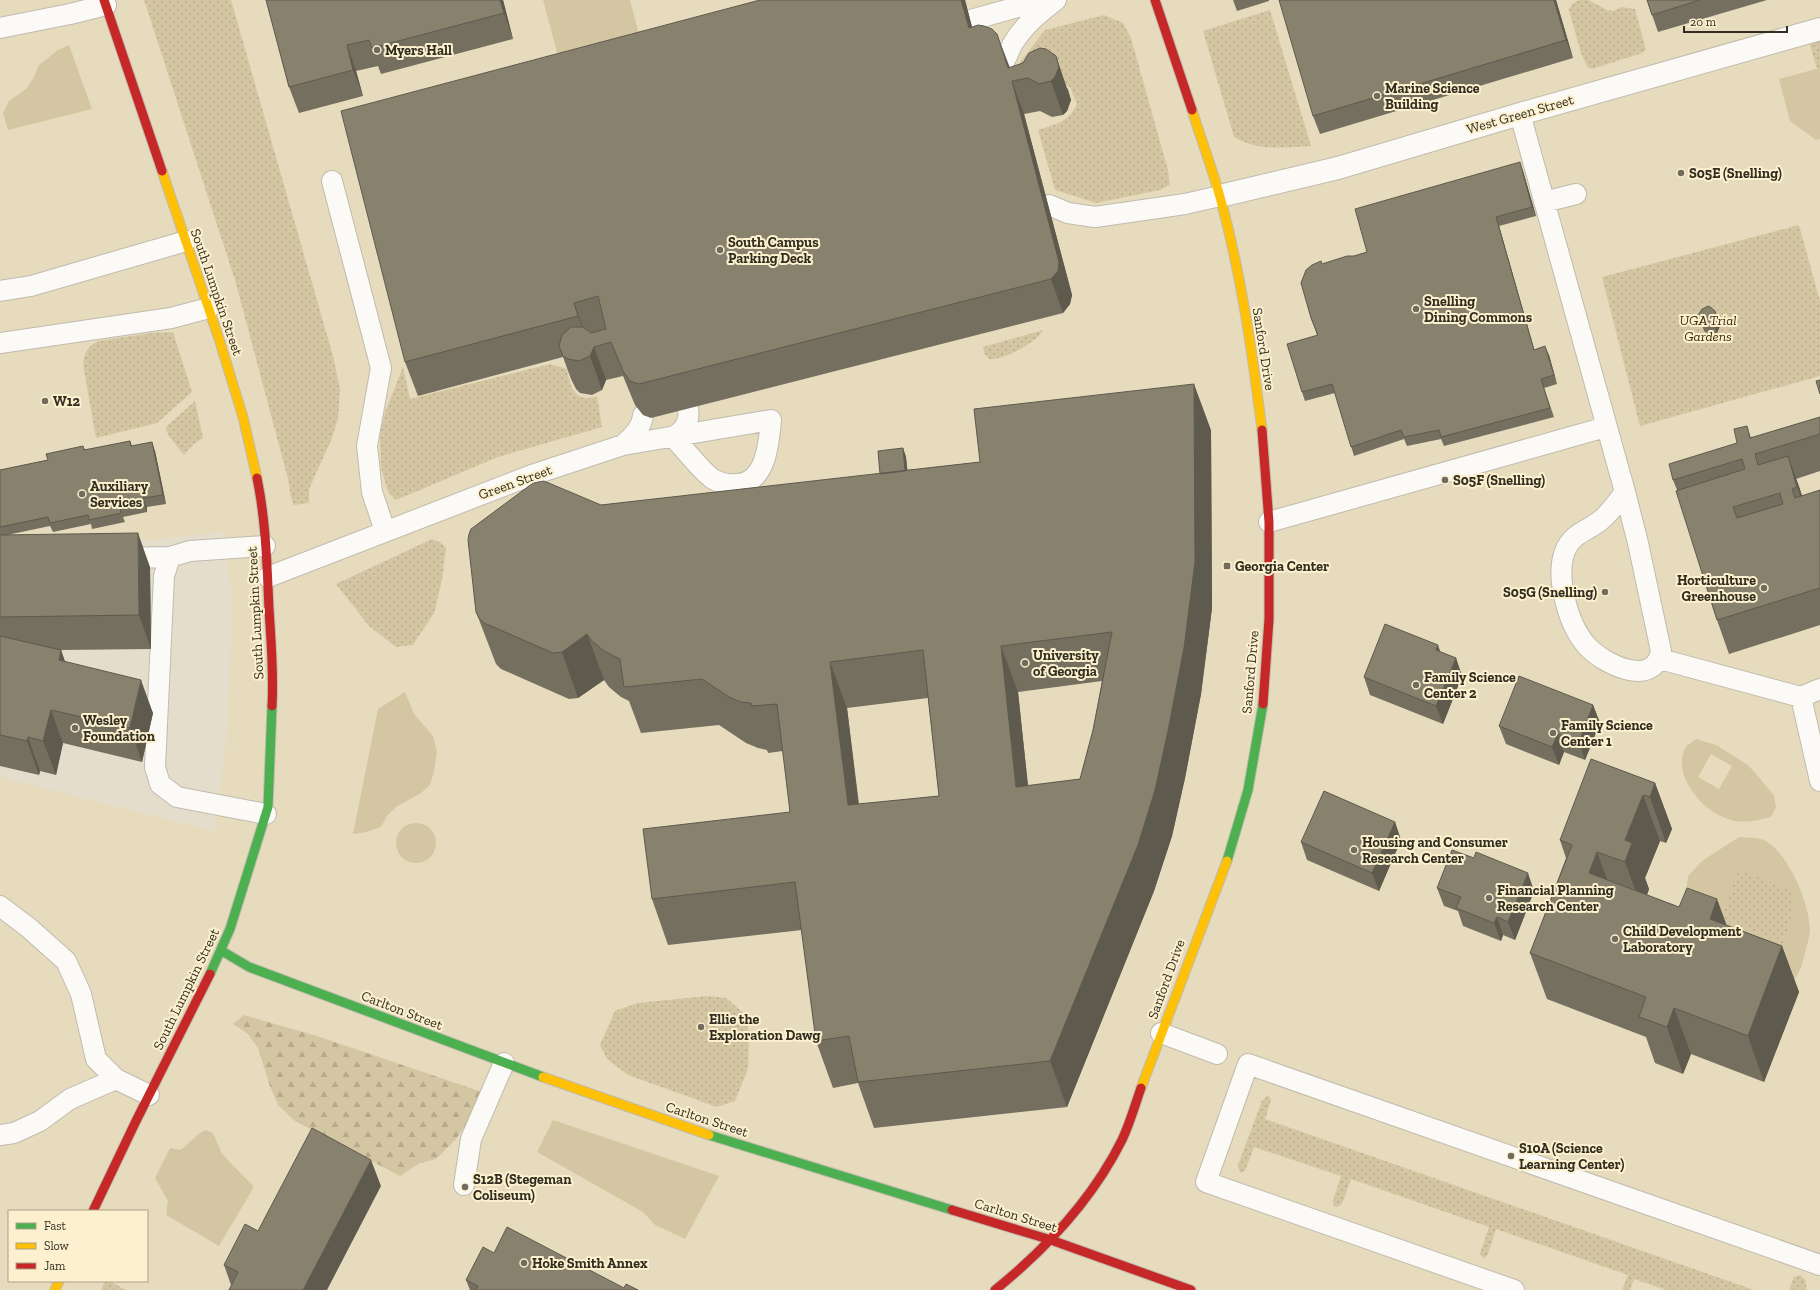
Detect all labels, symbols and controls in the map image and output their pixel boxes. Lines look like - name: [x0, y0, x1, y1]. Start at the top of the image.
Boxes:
- scale bar: [1684, 8, 1787, 34]
- text: 20 m: [1690, 15, 1717, 29]
- place label: Myers Hall: [385, 42, 452, 59]
- marker: Myers Hall: [372, 45, 382, 55]
- place label: Marine Science Building: [1385, 80, 1480, 113]
- marker: Marine Science Building: [1372, 91, 1382, 101]
- street label: West Green Street: [1465, 91, 1576, 138]
- place label: S05E (Snelling): [1689, 165, 1782, 182]
- marker: S05E (Snelling): [1676, 168, 1686, 178]
- street label: South Lumpkin Street: [187, 227, 246, 359]
- place label: South Campus Parking Deck: [728, 234, 819, 267]
- marker: South Campus Parking Deck: [715, 245, 725, 255]
- place label: Snelling Dining Commons: [1424, 293, 1533, 326]
- marker: Snelling Dining Commons: [1411, 304, 1421, 314]
- street label: Sanford Drive: [1249, 307, 1278, 392]
- park label: UGA Trial Gardens: [1679, 312, 1737, 345]
- place label: W12: [53, 393, 81, 410]
- marker: W12: [40, 396, 50, 406]
- street label: Green Street: [476, 461, 555, 504]
- place label: S05F (Snelling): [1453, 472, 1545, 489]
- marker: S05F (Snelling): [1440, 475, 1450, 485]
- place label: Auxiliary Services: [90, 478, 149, 511]
- marker: Auxiliary Services: [77, 489, 87, 499]
- street label: South Lumpkin Street: [243, 545, 267, 680]
- place label: Georgia Center: [1235, 558, 1329, 575]
- marker: Georgia Center: [1222, 561, 1232, 571]
- place label: Horticulture Greenhouse: [1677, 572, 1756, 605]
- marker: Horticulture Greenhouse: [1759, 583, 1769, 593]
- place label: S05G (Snelling): [1503, 584, 1597, 601]
- marker: S05G (Snelling): [1600, 587, 1610, 597]
- street label: Sanford Drive: [1238, 629, 1263, 714]
- place label: University of Georgia: [1033, 647, 1099, 680]
- marker: University of Georgia: [1020, 658, 1030, 668]
- place label: Family Science Center 2: [1424, 669, 1516, 702]
- marker: Family Science Center 2: [1411, 680, 1421, 690]
- place label: Wesley Foundation: [83, 712, 156, 745]
- place label: Family Science Center 1: [1561, 717, 1653, 750]
- marker: Wesley Foundation: [70, 723, 80, 733]
- marker: Family Science Center 1: [1548, 728, 1558, 738]
- place label: Housing and Consumer Research Center: [1362, 834, 1508, 867]
- marker: Housing and Consumer Research Center: [1349, 845, 1359, 855]
- place label: Financial Planning Research Center: [1497, 882, 1614, 915]
- marker: Financial Planning Research Center: [1484, 893, 1494, 903]
- place label: Child Development Laboratory: [1623, 923, 1742, 956]
- street label: South Lumpkin Street: [150, 925, 224, 1053]
- marker: Child Development Laboratory: [1610, 934, 1620, 944]
- street label: Sanford Drive: [1144, 937, 1189, 1021]
- street label: Carlton Street: [359, 987, 446, 1034]
- place label: Ellie the Exploration Dawg: [709, 1011, 820, 1044]
- marker: Ellie the Exploration Dawg: [696, 1022, 706, 1032]
- street label: Carlton Street: [663, 1098, 751, 1141]
- place label: S10A (Science Learning Center): [1519, 1140, 1624, 1173]
- marker: S10A (Science Learning Center): [1506, 1151, 1516, 1161]
- place label: S12B (Stegeman Coliseum): [473, 1171, 572, 1204]
- marker: S12B (Stegeman Coliseum): [460, 1182, 470, 1192]
- street label: Carlton Street: [972, 1195, 1060, 1236]
- legend: [8, 1210, 148, 1282]
- text: Fast: [44, 1219, 67, 1233]
- text: Slow: [44, 1239, 70, 1253]
- place label: Hoke Smith Annex: [532, 1255, 648, 1272]
- marker: Hoke Smith Annex: [519, 1258, 529, 1268]
- text: Jam: [44, 1259, 66, 1273]

